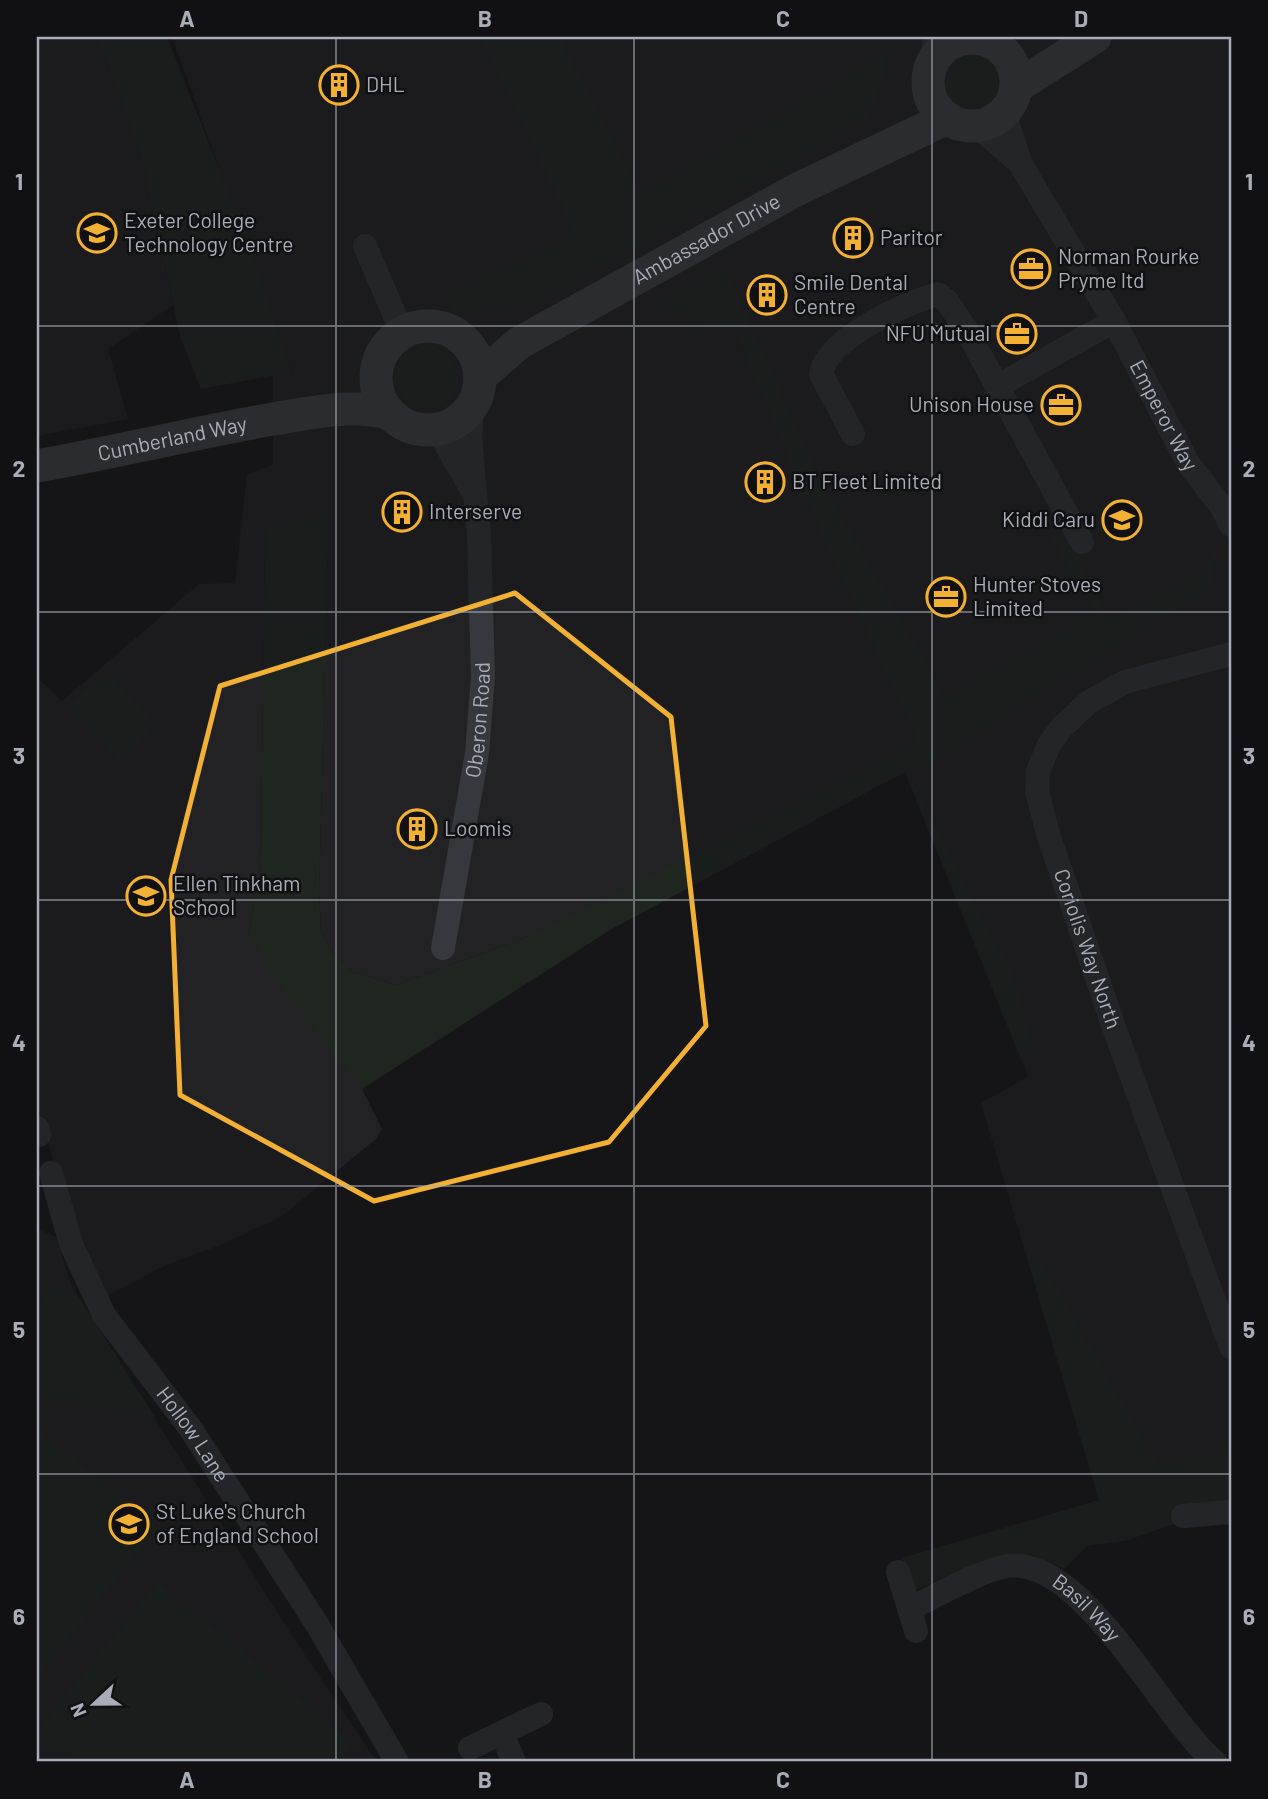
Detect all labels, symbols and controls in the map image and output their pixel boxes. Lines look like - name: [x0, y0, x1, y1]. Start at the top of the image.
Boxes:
- text: A: [179, 4, 195, 32]
- text: B: [478, 4, 492, 32]
- text: C: [776, 4, 790, 32]
- text: D: [1074, 4, 1088, 32]
- building icon: DHL: [318, 64, 360, 106]
- place label: DHL: [366, 71, 405, 96]
- text: 1: [15, 167, 23, 195]
- text: 1: [1245, 167, 1253, 195]
- street label: Ambassador Drive: [628, 187, 784, 289]
- place label: Exeter College Technology Centre: [124, 207, 294, 256]
- school or university icon: Exeter College Technology Centre: [76, 212, 118, 254]
- building icon: Paritor: [832, 217, 874, 259]
- place label: Paritor: [880, 224, 943, 249]
- place label: Norman Rourke Pryme ltd: [1058, 243, 1199, 292]
- office icon: Norman Rourke Pryme ltd: [1010, 248, 1052, 290]
- place label: Smile Dental Centre: [794, 269, 908, 318]
- building icon: Smile Dental Centre: [746, 274, 788, 316]
- office icon: NFU Mutual: [996, 313, 1038, 355]
- place label: NFU Mutual: [886, 320, 990, 345]
- street label: Emperor Way: [1126, 355, 1204, 476]
- office icon: Unison House: [1040, 384, 1082, 426]
- place label: Unison House: [909, 391, 1034, 416]
- street label: Cumberland Way: [95, 410, 249, 465]
- text: 2: [13, 454, 25, 482]
- text: 2: [1243, 454, 1255, 482]
- building icon: BT Fleet Limited: [744, 461, 786, 503]
- place label: BT Fleet Limited: [792, 468, 942, 493]
- building icon: Interserve: [381, 491, 423, 533]
- place label: Interserve: [429, 498, 522, 523]
- school or university icon: Kiddi Caru: [1101, 499, 1143, 541]
- place label: Kiddi Caru: [1002, 506, 1095, 531]
- place label: Hunter Stoves Limited: [973, 571, 1101, 620]
- office icon: Hunter Stoves Limited: [925, 576, 967, 618]
- street label: Oberon Road: [459, 662, 494, 780]
- text: 3: [13, 741, 25, 769]
- text: 3: [1243, 741, 1255, 769]
- building icon: Loomis: [396, 808, 438, 850]
- place label: Loomis: [444, 815, 512, 840]
- street label: Coriolis Way North: [1050, 865, 1128, 1032]
- place label: Ellen Tinkham School: [173, 870, 300, 919]
- school or university icon: Ellen Tinkham School: [125, 875, 167, 917]
- text: 4: [12, 1028, 26, 1056]
- text: 4: [1242, 1028, 1256, 1056]
- text: 5: [13, 1315, 25, 1343]
- text: 5: [1243, 1315, 1255, 1343]
- street label: Hollow Lane: [152, 1381, 236, 1486]
- place label: St Luke's Church of England School: [156, 1498, 319, 1547]
- school or university icon: St Luke's Church of England School: [108, 1503, 150, 1545]
- street label: Basil Way: [1048, 1568, 1127, 1646]
- text: 6: [13, 1602, 25, 1630]
- text: 6: [1243, 1602, 1255, 1630]
- north arrow: [60, 1670, 130, 1740]
- text: N: [65, 1700, 91, 1721]
- text: A: [179, 1765, 195, 1793]
- text: B: [478, 1765, 492, 1793]
- text: C: [776, 1765, 790, 1793]
- text: D: [1074, 1765, 1088, 1793]

